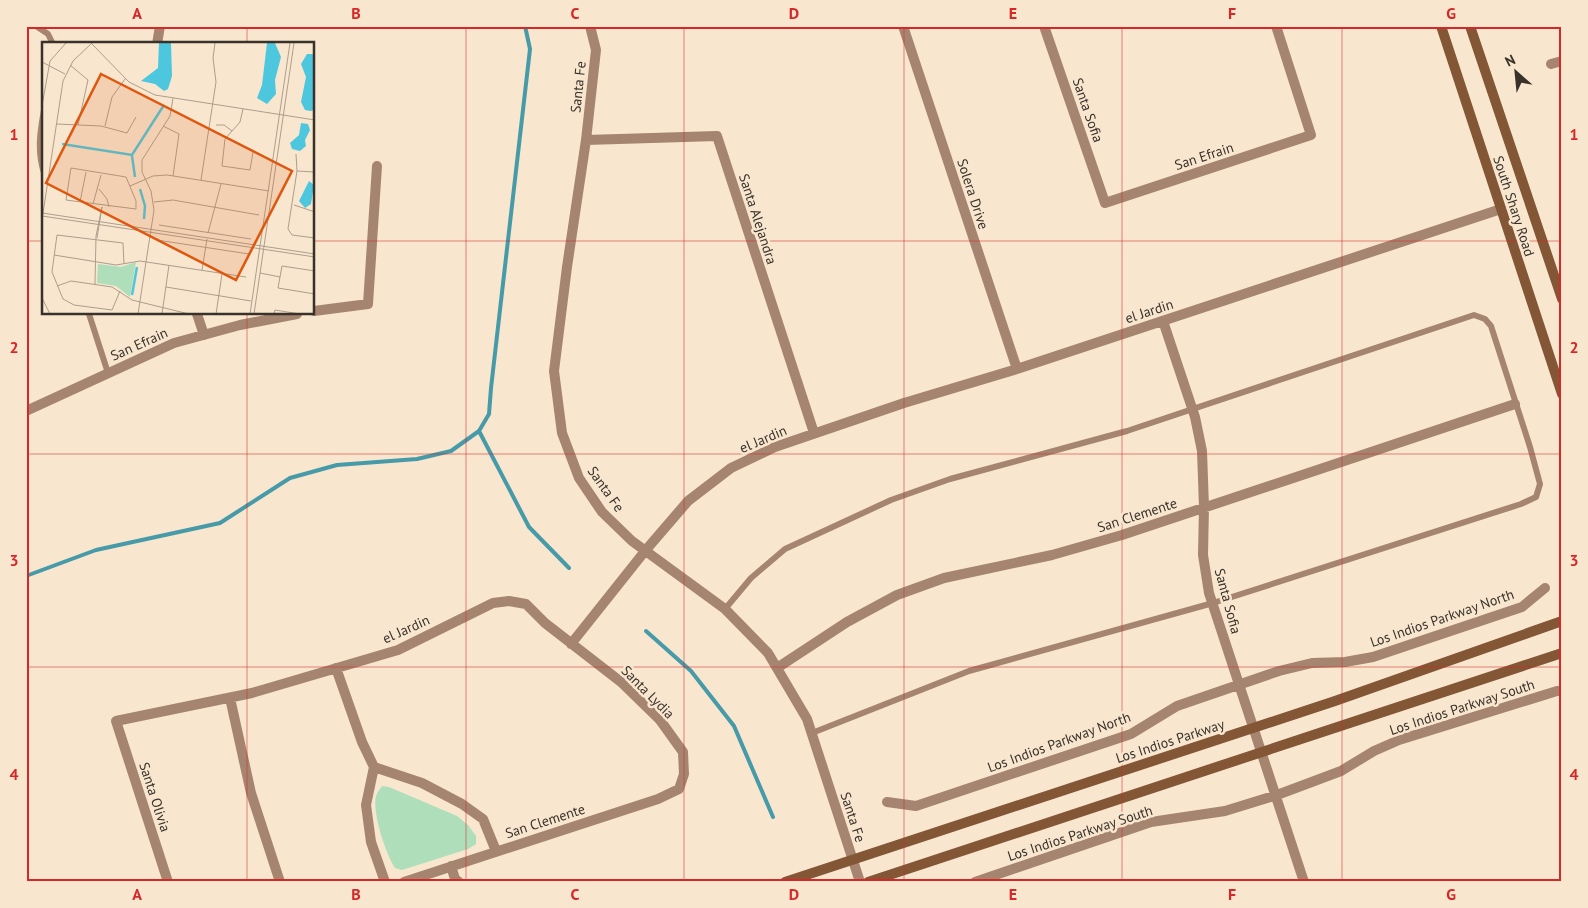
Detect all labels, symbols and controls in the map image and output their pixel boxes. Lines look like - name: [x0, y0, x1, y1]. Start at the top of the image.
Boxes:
- text: A: [132, 3, 142, 23]
- text: B: [351, 3, 361, 23]
- text: C: [571, 3, 580, 23]
- text: D: [789, 3, 799, 23]
- text: E: [1009, 3, 1017, 23]
- text: F: [1228, 3, 1236, 23]
- text: G: [1446, 3, 1456, 23]
- inset map: [42, 42, 315, 315]
- north arrow: [1490, 48, 1540, 98]
- text: N: [1502, 50, 1518, 71]
- street label: Santa Fe: [566, 60, 590, 114]
- street label: Santa Sofia: [1069, 75, 1107, 145]
- text: 1: [9, 124, 19, 144]
- text: 1: [1569, 124, 1579, 144]
- street label: San Efrain: [1172, 138, 1236, 174]
- street label: South Shary Road: [1489, 153, 1539, 259]
- street label: Solera Drive: [953, 157, 993, 231]
- street label: Santa Alejandra: [735, 172, 781, 267]
- street label: el Jardin: [1123, 295, 1175, 327]
- street label: San Efrain: [108, 323, 170, 365]
- text: 2: [9, 337, 19, 357]
- text: 2: [1569, 337, 1579, 357]
- street label: el Jardin: [737, 421, 789, 457]
- street label: Santa Fe: [584, 463, 628, 515]
- street label: San Clemente: [1095, 494, 1179, 536]
- text: 3: [9, 550, 19, 570]
- text: 3: [1569, 550, 1579, 570]
- street label: Santa Sofia: [1211, 566, 1245, 636]
- street label: Los Indios Parkway North: [1368, 585, 1516, 651]
- street label: el Jardin: [380, 611, 432, 647]
- street label: Santa Lydia: [618, 662, 678, 722]
- street label: Los Indios Parkway South: [1387, 675, 1537, 739]
- street label: Los Indios Parkway North: [985, 708, 1133, 776]
- street label: Los Indios Parkway: [1113, 715, 1227, 767]
- street label: Santa Olivia: [135, 760, 175, 834]
- text: 4: [9, 764, 19, 784]
- text: 4: [1569, 764, 1579, 784]
- street label: Santa Fe: [836, 790, 870, 844]
- street label: San Clemente: [503, 800, 587, 842]
- street label: Los Indios Parkway South: [1005, 801, 1155, 865]
- text: A: [132, 884, 142, 904]
- text: B: [351, 884, 361, 904]
- text: C: [571, 884, 580, 904]
- text: D: [789, 884, 799, 904]
- text: E: [1009, 884, 1017, 904]
- text: F: [1228, 884, 1236, 904]
- text: G: [1446, 884, 1456, 904]

